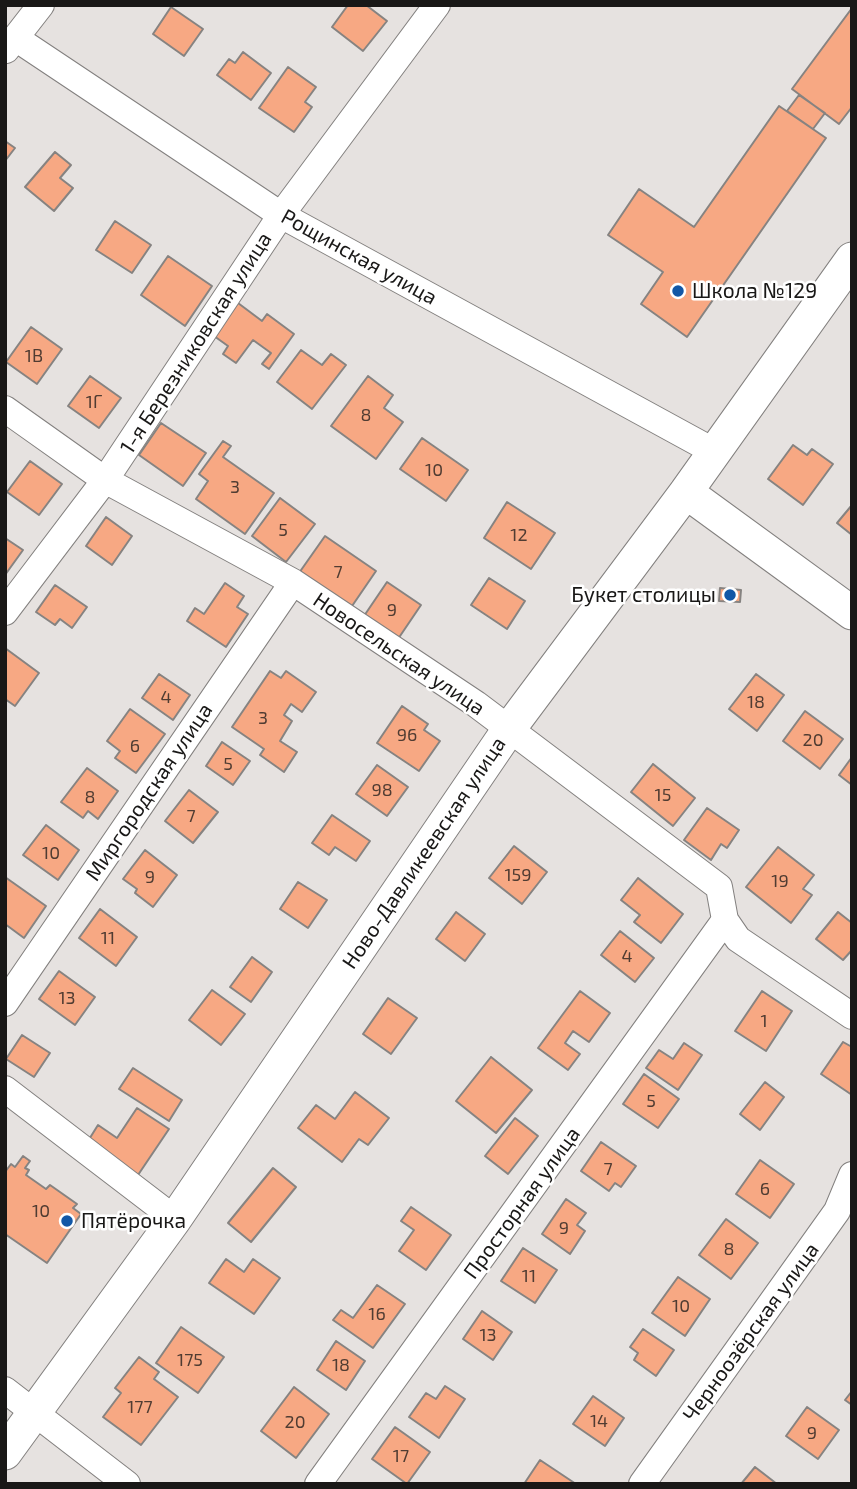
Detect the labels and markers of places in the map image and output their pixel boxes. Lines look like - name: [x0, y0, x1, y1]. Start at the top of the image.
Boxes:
- place label: Школа №129: [692, 278, 817, 304]
- marker: Школа №129: [670, 283, 686, 299]
- place label: Букет столицы: [571, 582, 716, 608]
- marker: Букет столицы: [722, 587, 738, 603]
- place label: Пятёрочка: [81, 1208, 186, 1234]
- marker: Пятёрочка: [59, 1213, 75, 1229]

